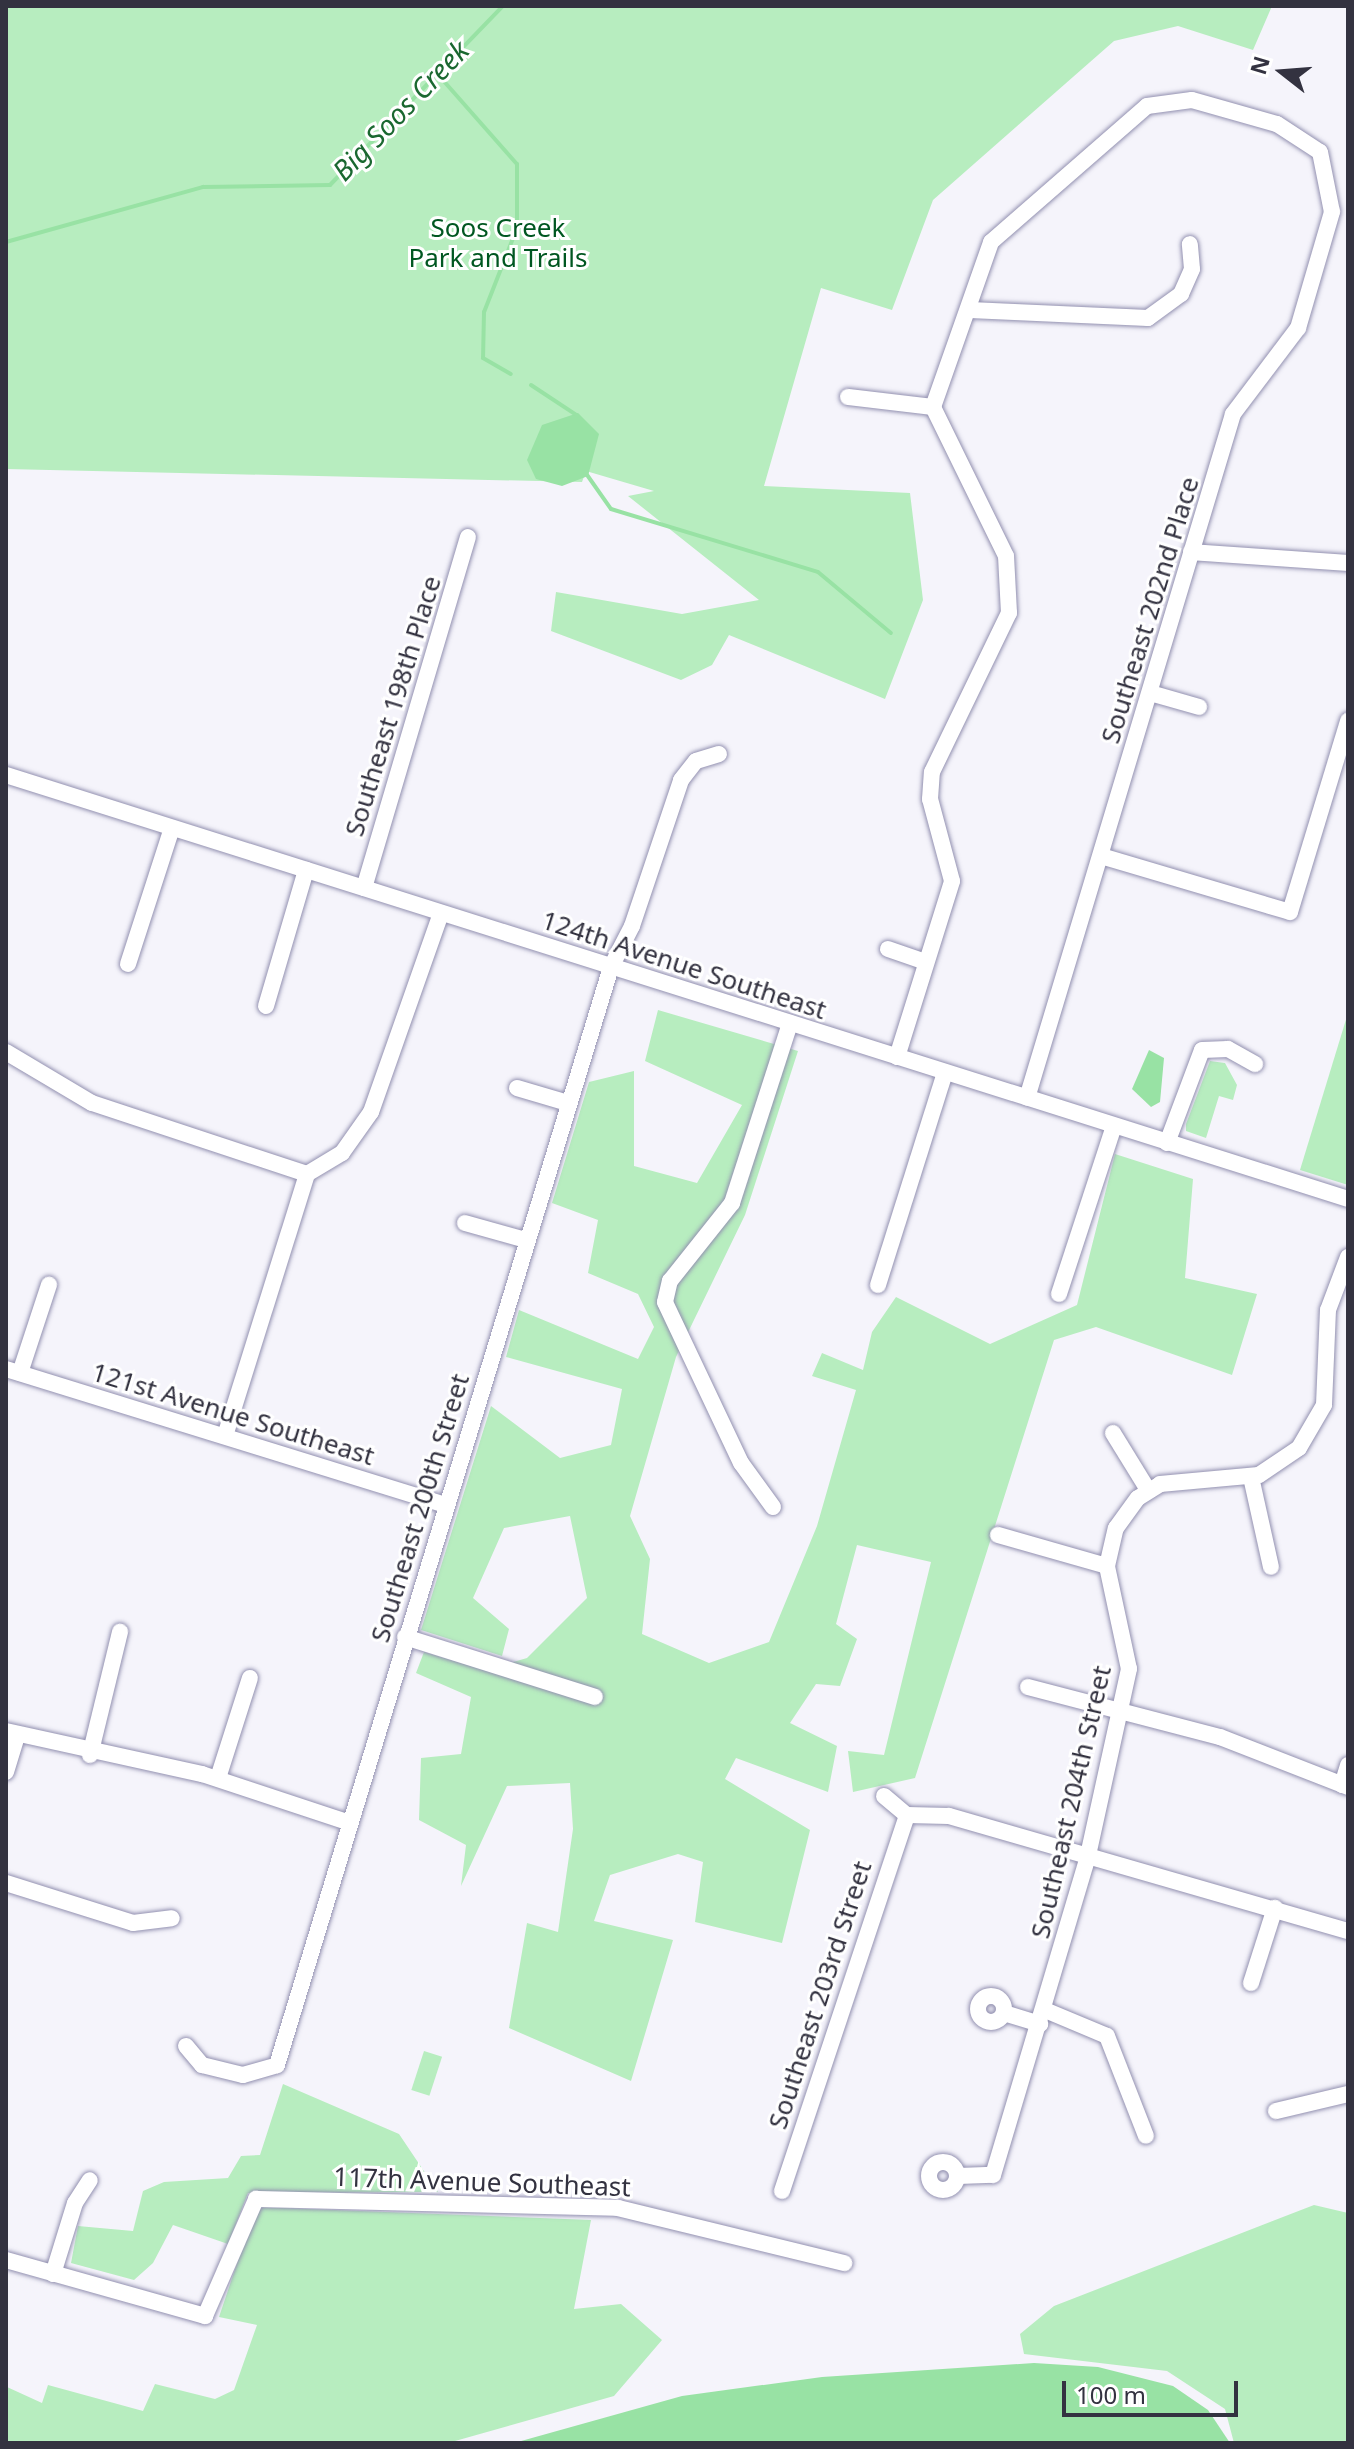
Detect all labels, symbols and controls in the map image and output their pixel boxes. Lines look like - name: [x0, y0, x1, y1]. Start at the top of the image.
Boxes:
- north arrow: [1242, 32, 1322, 112]
- water label: Big Soos Creek: [325, 33, 475, 187]
- text: N: [1242, 52, 1276, 78]
- park label: Soos Creek Park and Trails: [409, 212, 587, 274]
- street label: Southeast 202nd Place: [1095, 473, 1205, 747]
- street label: Southeast 198th Place: [339, 572, 447, 840]
- street label: 124th Avenue Southeast: [538, 904, 830, 1026]
- street label: 121st Avenue Southeast: [88, 1356, 378, 1472]
- street label: Southeast 200th Street: [364, 1370, 476, 1646]
- street label: Southeast 204th Street: [1024, 1663, 1118, 1941]
- street label: Southeast 203rd Street: [762, 1857, 878, 2133]
- street label: 117th Avenue Southeast: [333, 2161, 631, 2203]
- scale bar: [1066, 2365, 1242, 2415]
- text: 100 m: [1076, 2378, 1146, 2411]

